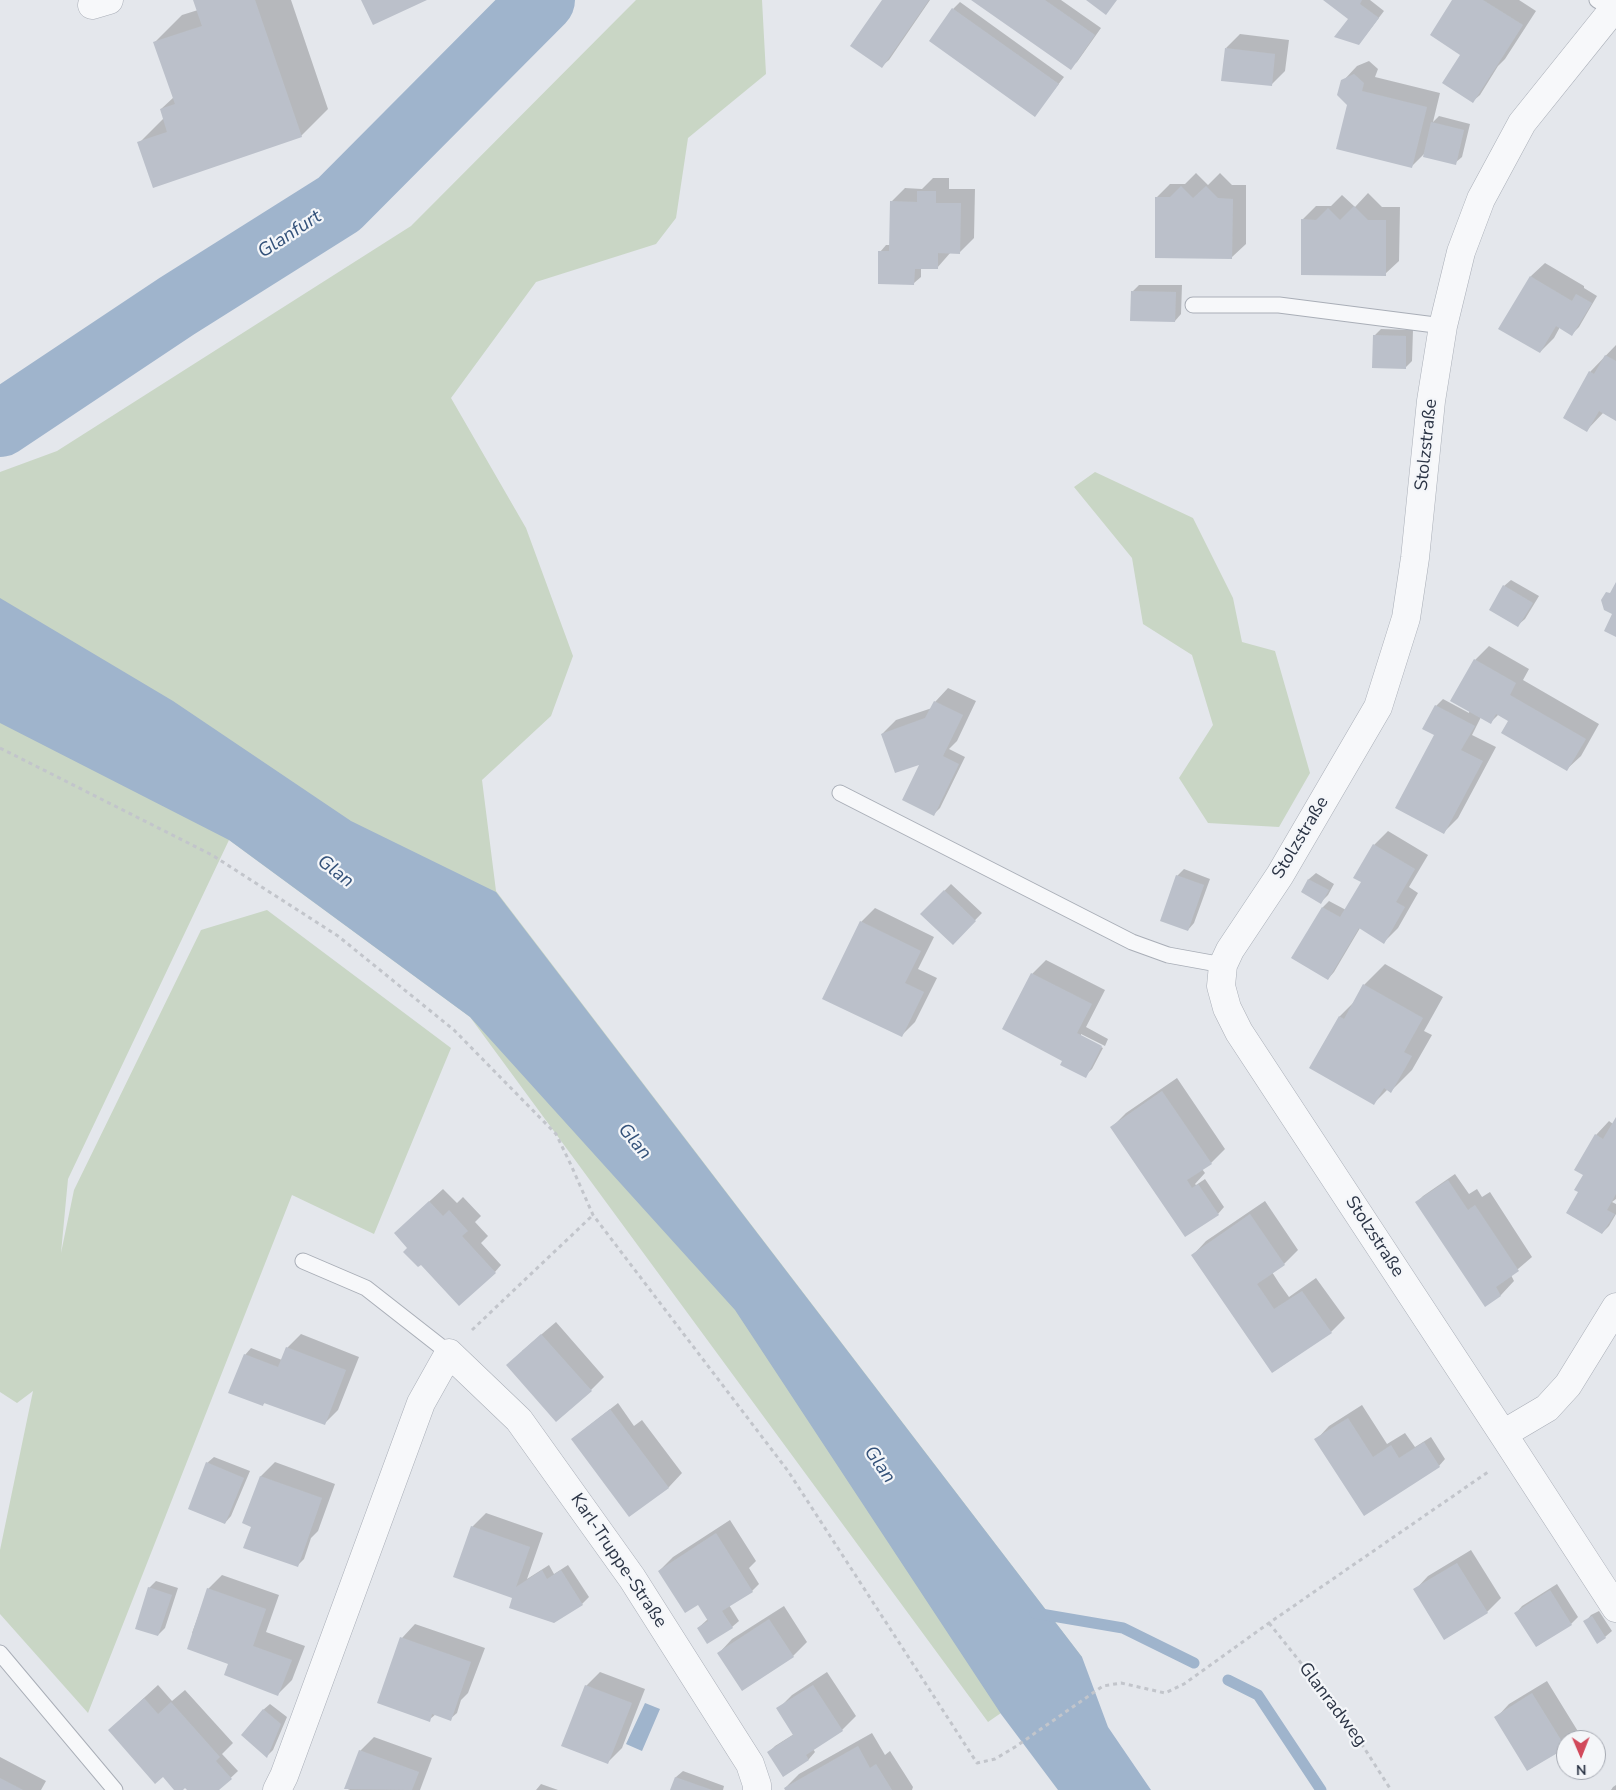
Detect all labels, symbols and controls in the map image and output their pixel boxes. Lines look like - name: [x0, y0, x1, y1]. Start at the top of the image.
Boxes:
- water label: Glanfurt: [254, 206, 326, 264]
- street label: Stolzstraße: [1411, 398, 1443, 492]
- street label: Stolzstraße: [1268, 793, 1334, 883]
- water label: Glan: [312, 851, 358, 893]
- water label: Glan: [612, 1119, 656, 1165]
- street label: Stolzstraße: [1340, 1192, 1408, 1282]
- water label: Glan: [858, 1442, 900, 1488]
- street label: Karl-Truppe-Straße: [565, 1490, 671, 1632]
- street label: Glanradweg: [1293, 1659, 1371, 1751]
- north arrow: [1556, 1730, 1606, 1780]
- text: N: [1576, 1760, 1587, 1779]

